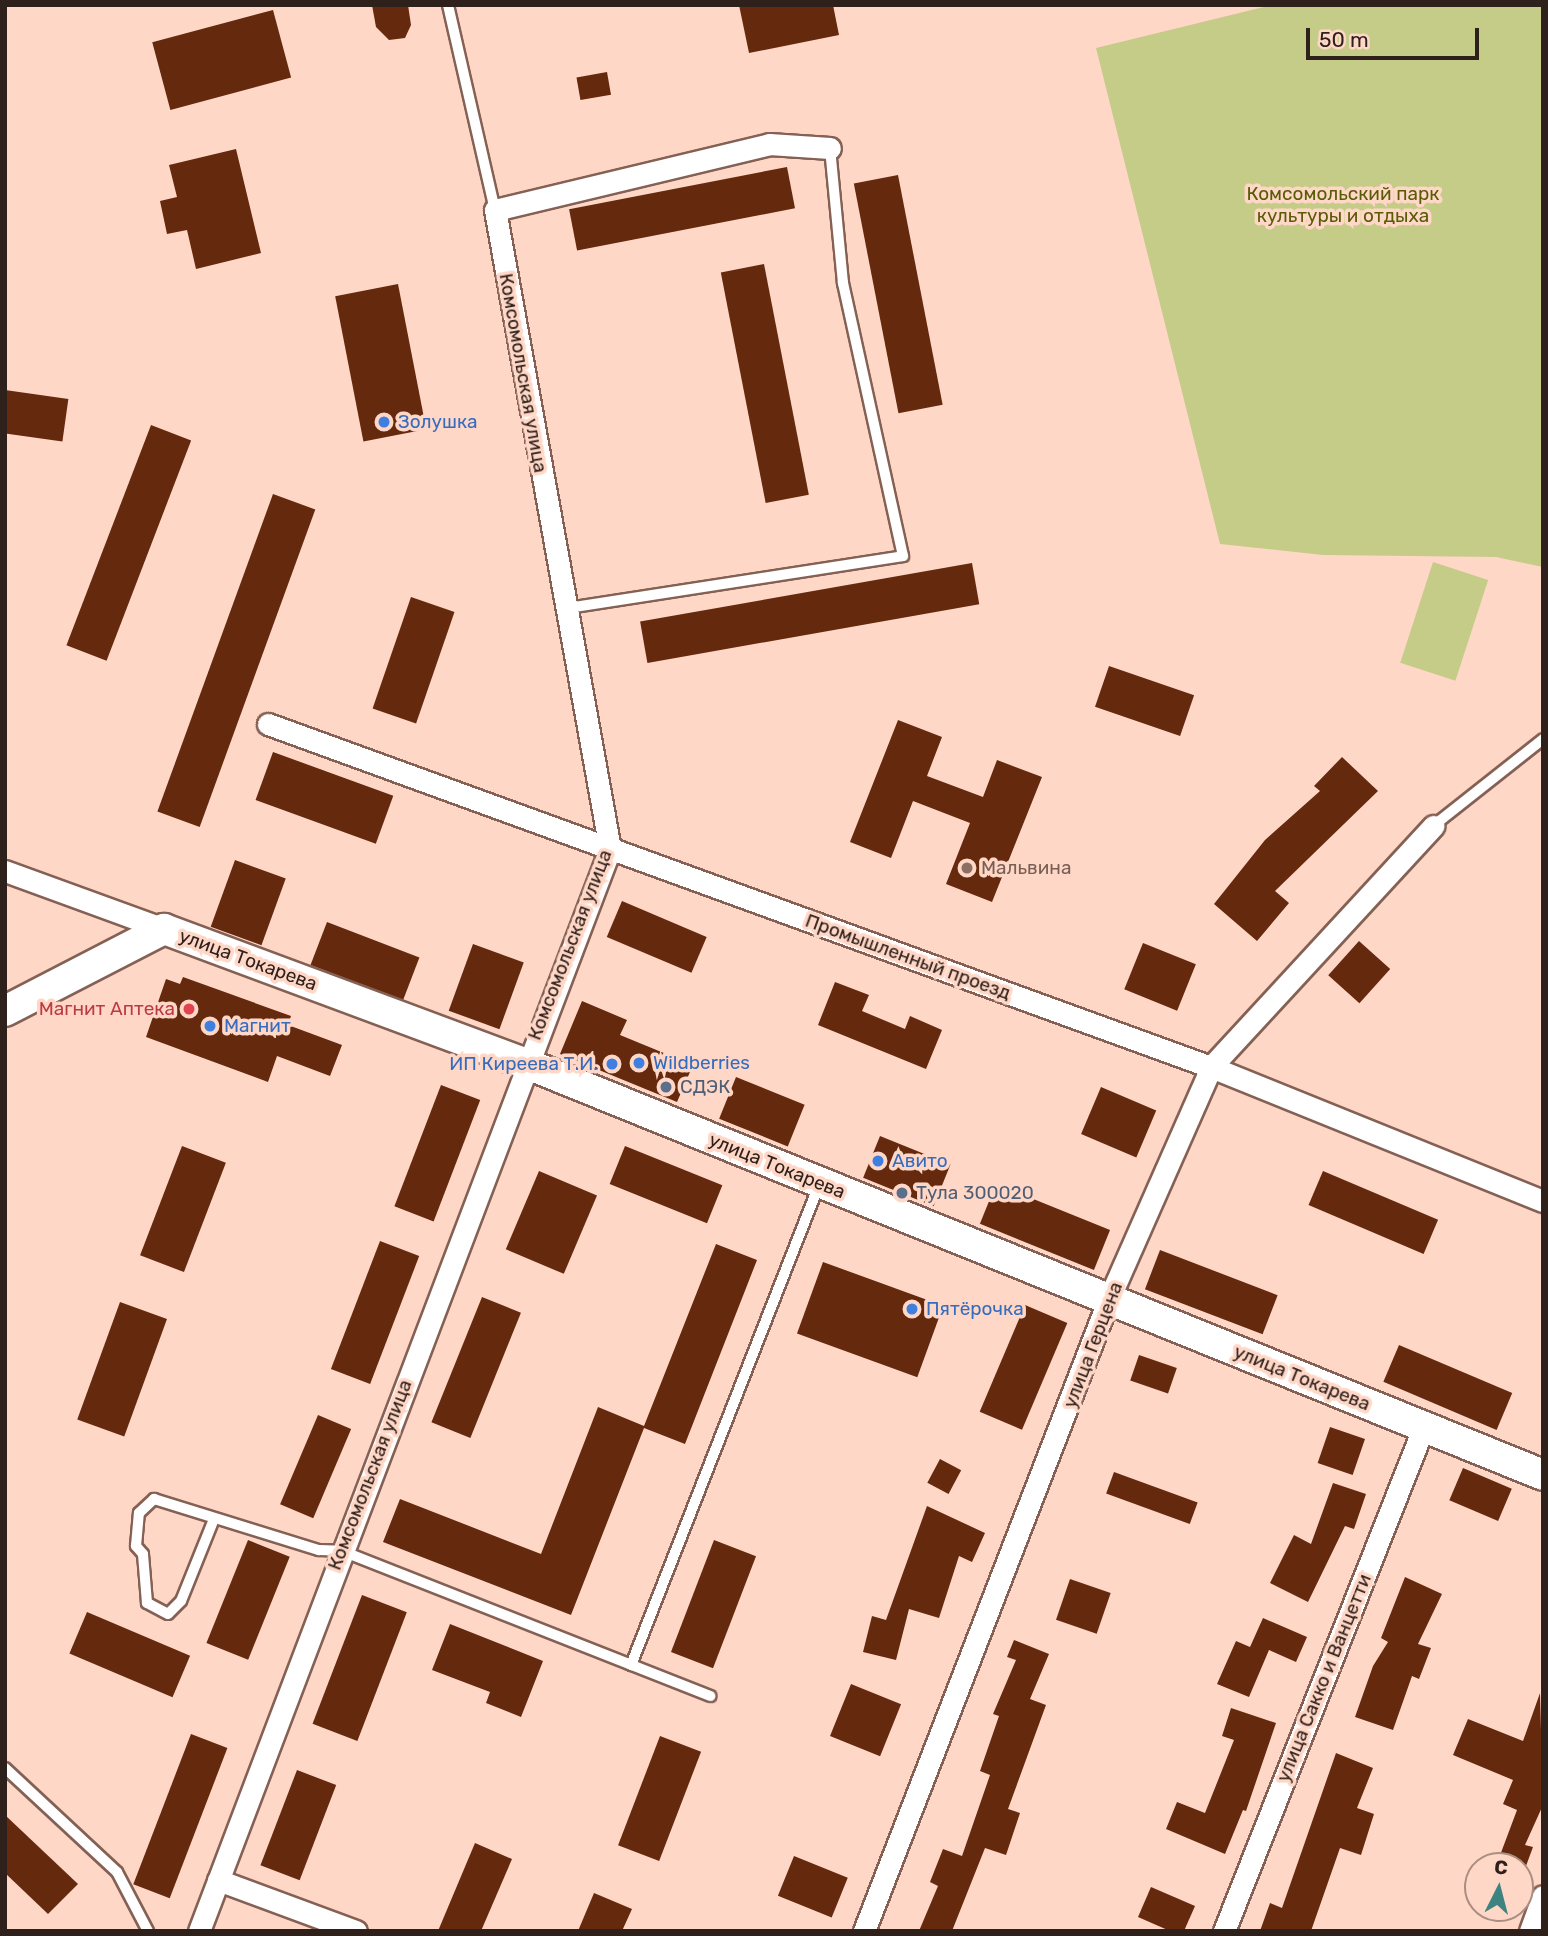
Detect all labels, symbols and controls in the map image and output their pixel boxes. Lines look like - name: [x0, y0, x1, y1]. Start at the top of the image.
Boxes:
- scale bar: [1310, 14, 1483, 58]
- text: 50 m: [1319, 27, 1369, 52]
- park label: Комсомольский парк культуры и отдыха: [1247, 183, 1439, 227]
- street label: Комсомольская улица: [494, 272, 552, 474]
- place label: Золушка: [398, 411, 478, 433]
- marker: Золушка: [376, 414, 392, 430]
- street label: Комсомольская улица: [523, 847, 617, 1043]
- place label: Мальвина: [981, 857, 1071, 879]
- marker: Мальвина: [959, 860, 975, 876]
- street label: Промышленный проезд: [802, 909, 1014, 1005]
- street label: улица Токарева: [176, 924, 320, 996]
- place label: Магнит Аптека: [39, 998, 175, 1020]
- marker: Магнит Аптека: [181, 1001, 197, 1017]
- place label: Магнит: [224, 1015, 291, 1037]
- marker: Магнит: [202, 1018, 218, 1034]
- place label: Wildberries: [653, 1052, 750, 1074]
- place label: ИП Киреева Т.И.: [449, 1053, 598, 1075]
- marker: Wildberries: [631, 1055, 647, 1071]
- marker: ИП Киреева Т.И.: [604, 1056, 620, 1072]
- place label: СДЭК: [680, 1076, 730, 1098]
- marker: СДЭК: [658, 1079, 674, 1095]
- street label: улица Токарева: [706, 1128, 848, 1204]
- place label: Авито: [892, 1150, 948, 1172]
- marker: Авито: [870, 1153, 886, 1169]
- place label: Тула 300020: [916, 1182, 1034, 1204]
- marker: Тула 300020: [894, 1185, 910, 1201]
- street label: улица Герцена: [1058, 1279, 1128, 1411]
- place label: Пятёрочка: [926, 1298, 1024, 1320]
- marker: Пятёрочка: [904, 1301, 920, 1317]
- street label: улица Токарева: [1231, 1340, 1373, 1416]
- street label: Комсомольская улица: [323, 1377, 417, 1573]
- street label: улица Сакко и Ванцетти: [1272, 1571, 1376, 1785]
- north arrow: [1464, 1852, 1534, 1922]
- text: С: [1493, 1855, 1509, 1880]

